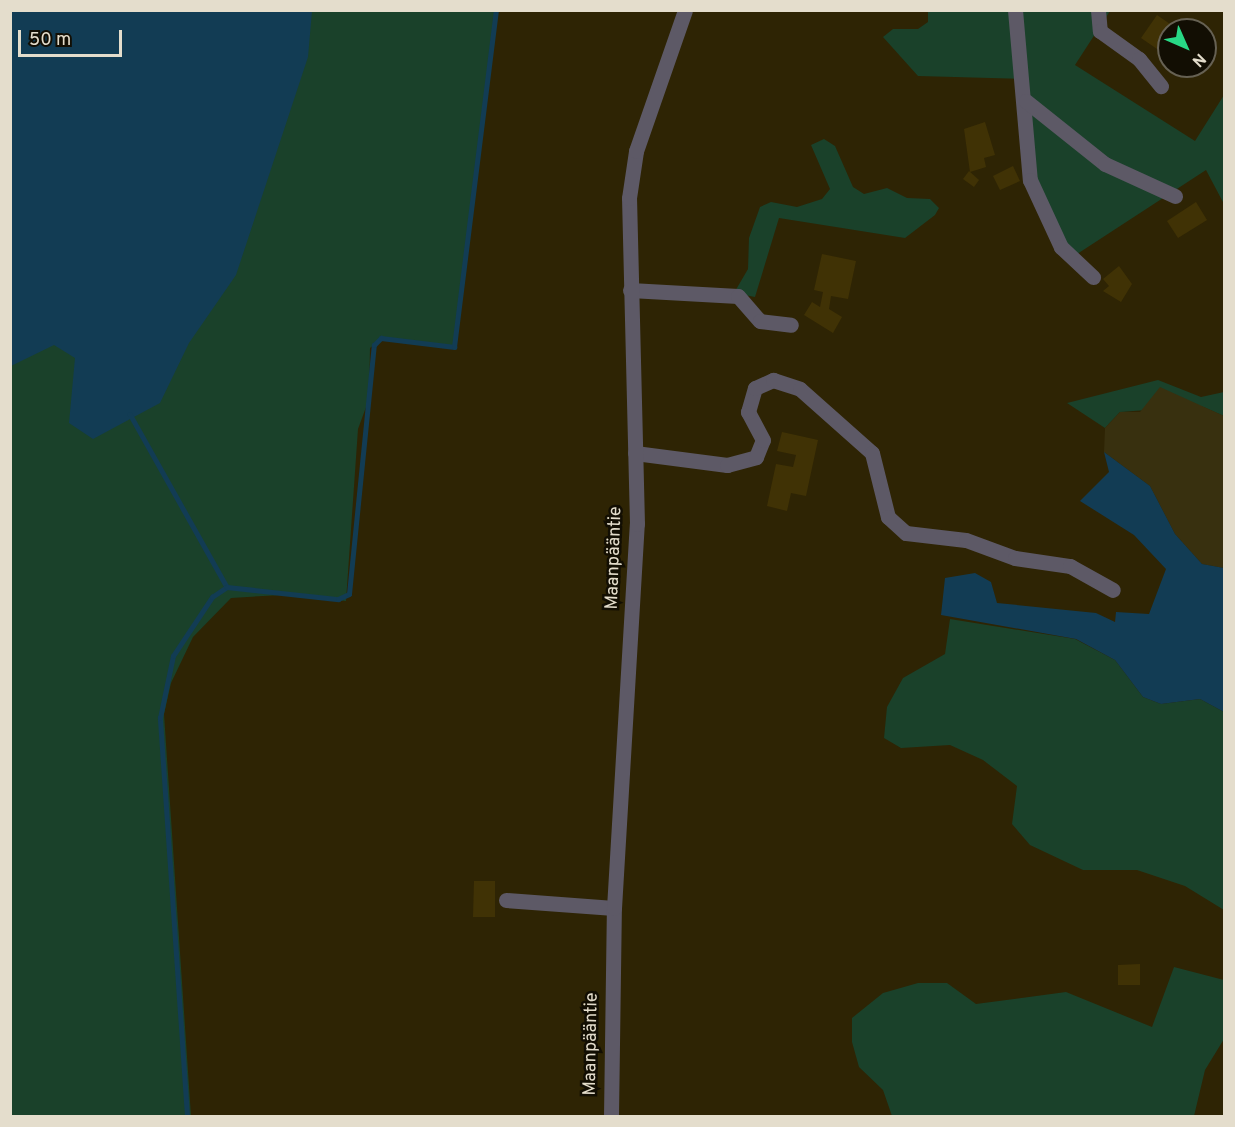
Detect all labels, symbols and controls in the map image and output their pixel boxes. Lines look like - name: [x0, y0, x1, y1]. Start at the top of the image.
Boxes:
- scale bar: [21, 18, 124, 56]
- north arrow: [1157, 18, 1217, 78]
- text: 50 m: [29, 29, 71, 52]
- text: N: [1187, 48, 1209, 70]
- street label: Maanpääntie: [602, 506, 628, 610]
- street label: Maanpääntie: [580, 992, 604, 1096]

